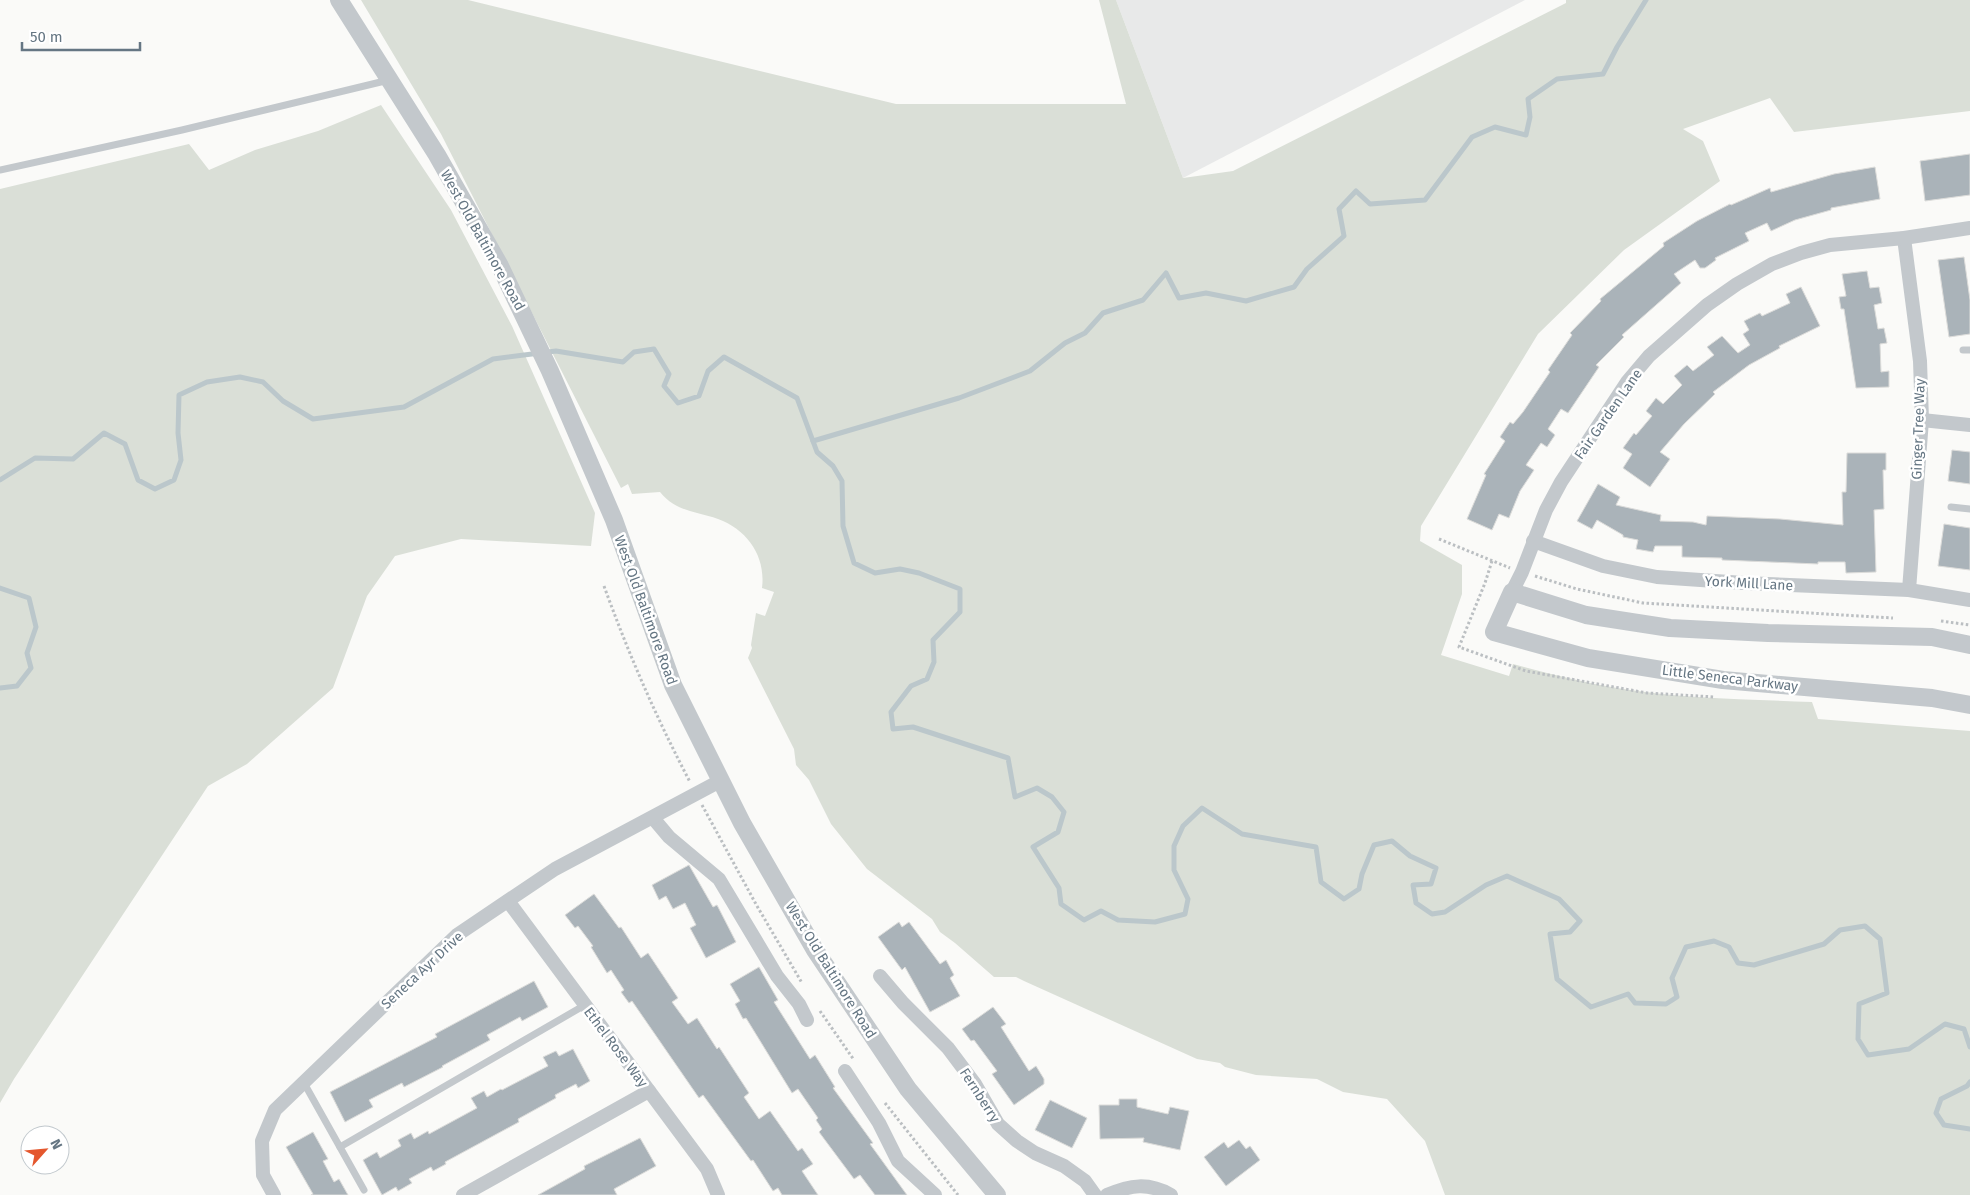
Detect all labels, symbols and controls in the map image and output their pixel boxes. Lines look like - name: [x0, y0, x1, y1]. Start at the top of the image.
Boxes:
- scale bar: [22, 20, 140, 52]
- text: 50 m: [30, 28, 63, 46]
- street label: West Old Baltimore Road: [437, 167, 528, 313]
- street label: Fair Garden Lane: [1571, 366, 1646, 463]
- street label: Ginger Tree Way: [1908, 378, 1929, 480]
- street label: West Old Baltimore Road: [611, 533, 681, 687]
- street label: York Mill Lane: [1704, 573, 1794, 594]
- street label: Little Seneca Parkway: [1661, 662, 1799, 695]
- street label: West Old Baltimore Road: [781, 899, 880, 1042]
- street label: Seneca Ayr Drive: [378, 928, 467, 1013]
- street label: Ethel Rose Way: [580, 1004, 651, 1091]
- street label: Fernberry: [956, 1065, 1003, 1126]
- north arrow: [20, 1125, 70, 1175]
- text: N: [46, 1136, 66, 1152]

